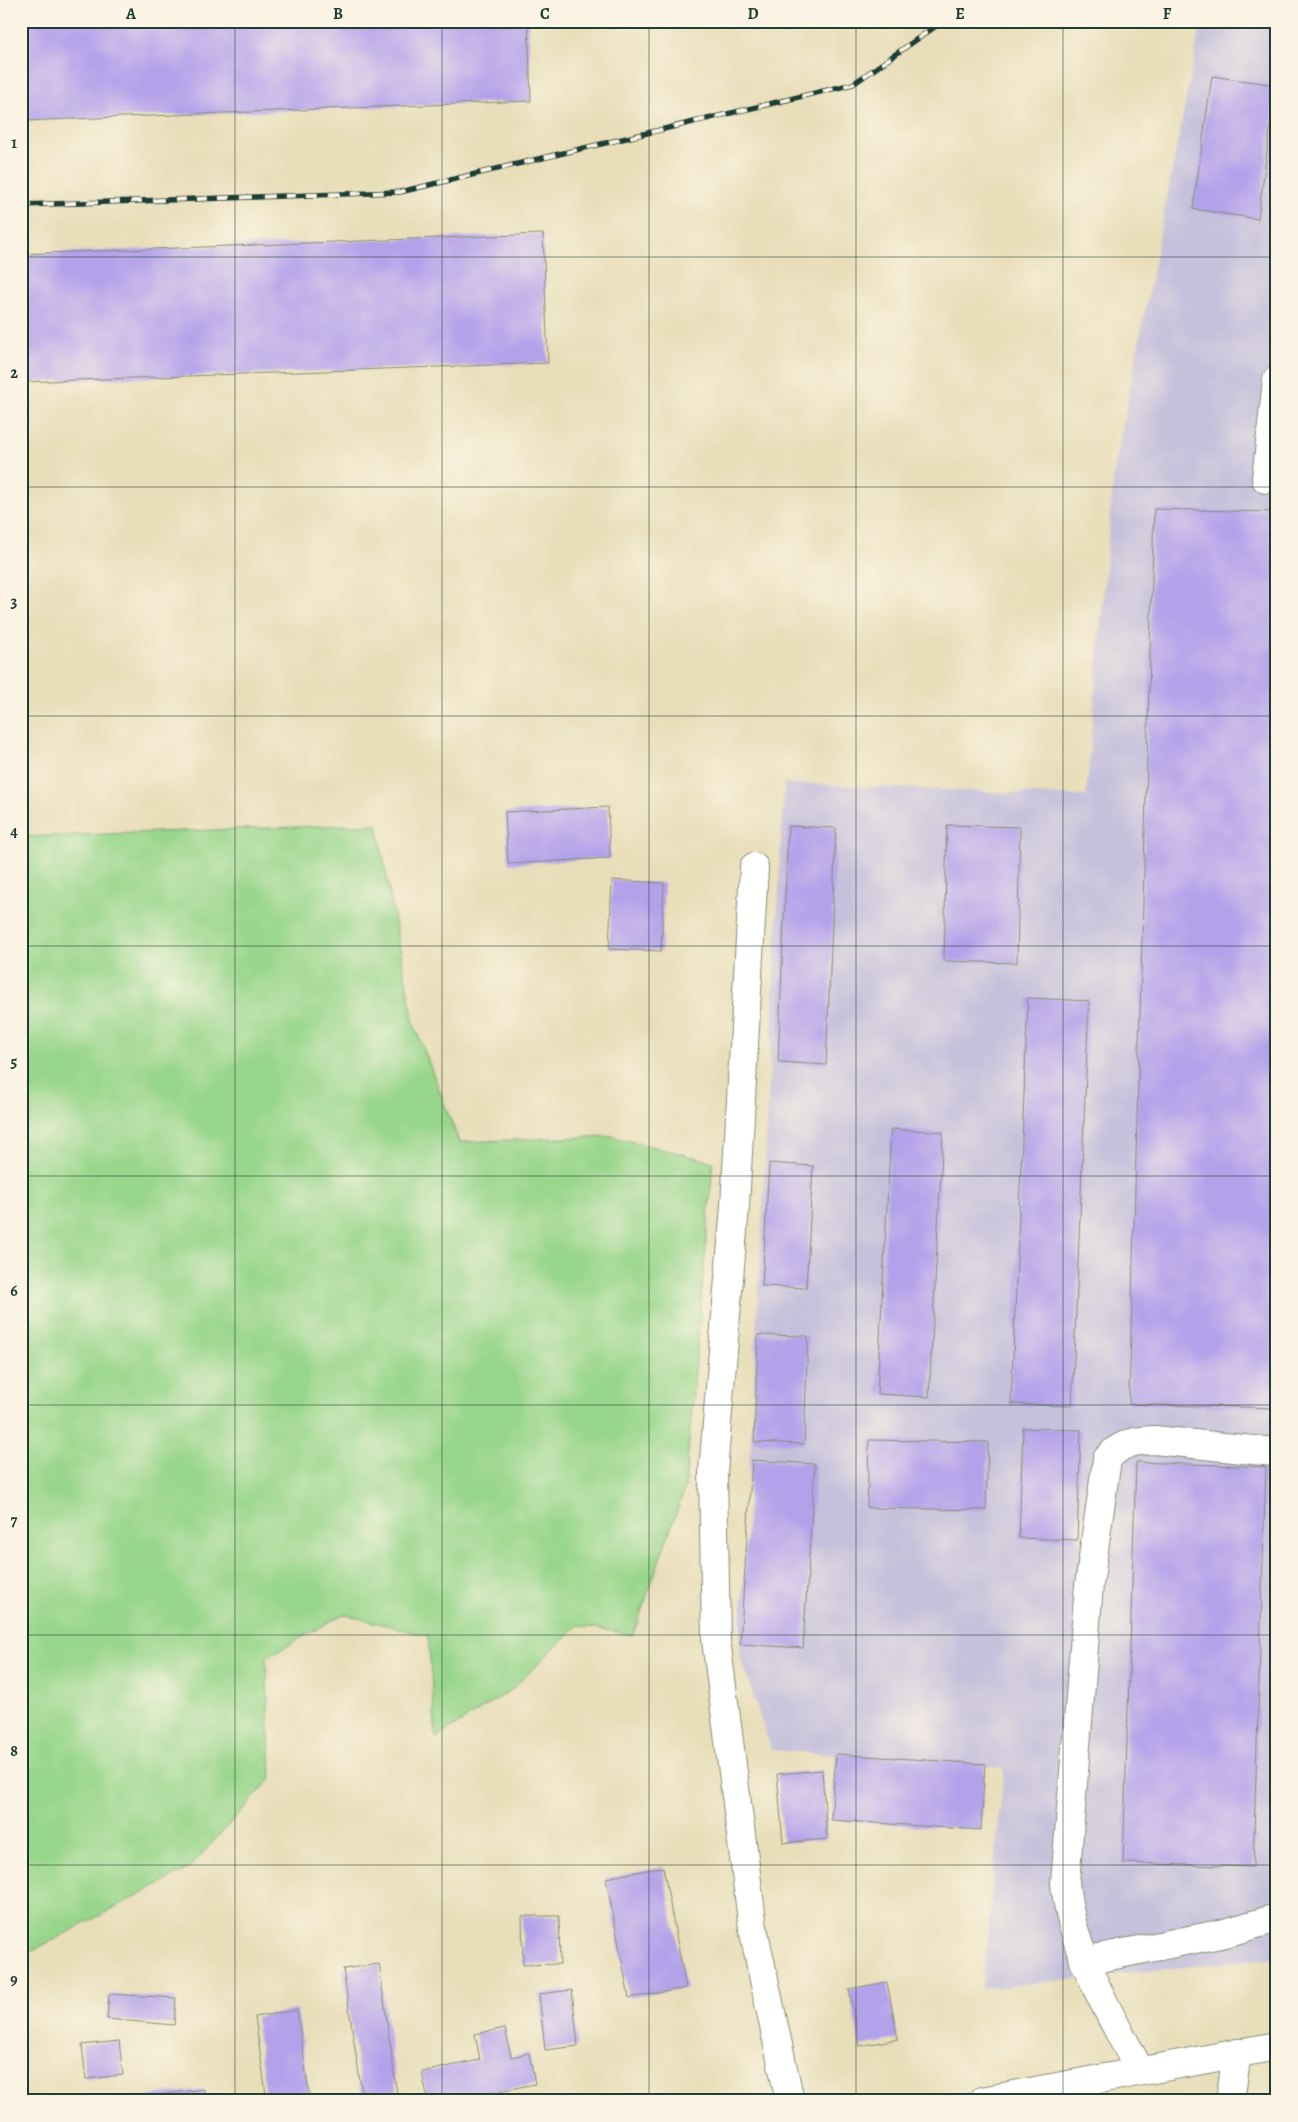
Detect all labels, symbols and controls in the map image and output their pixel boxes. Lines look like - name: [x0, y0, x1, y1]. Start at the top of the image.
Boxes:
- text: A: [125, 3, 137, 25]
- text: B: [333, 3, 343, 25]
- text: C: [540, 3, 550, 25]
- text: D: [747, 3, 759, 25]
- text: E: [955, 3, 965, 25]
- text: F: [1163, 3, 1172, 25]
- text: 1: [11, 132, 17, 154]
- text: 2: [10, 362, 18, 384]
- text: 3: [11, 591, 18, 613]
- text: 4: [10, 821, 18, 843]
- text: 5: [11, 1051, 18, 1073]
- text: 6: [10, 1280, 18, 1302]
- text: 7: [11, 1510, 18, 1532]
- text: 8: [10, 1740, 18, 1762]
- text: 9: [10, 1969, 18, 1991]

